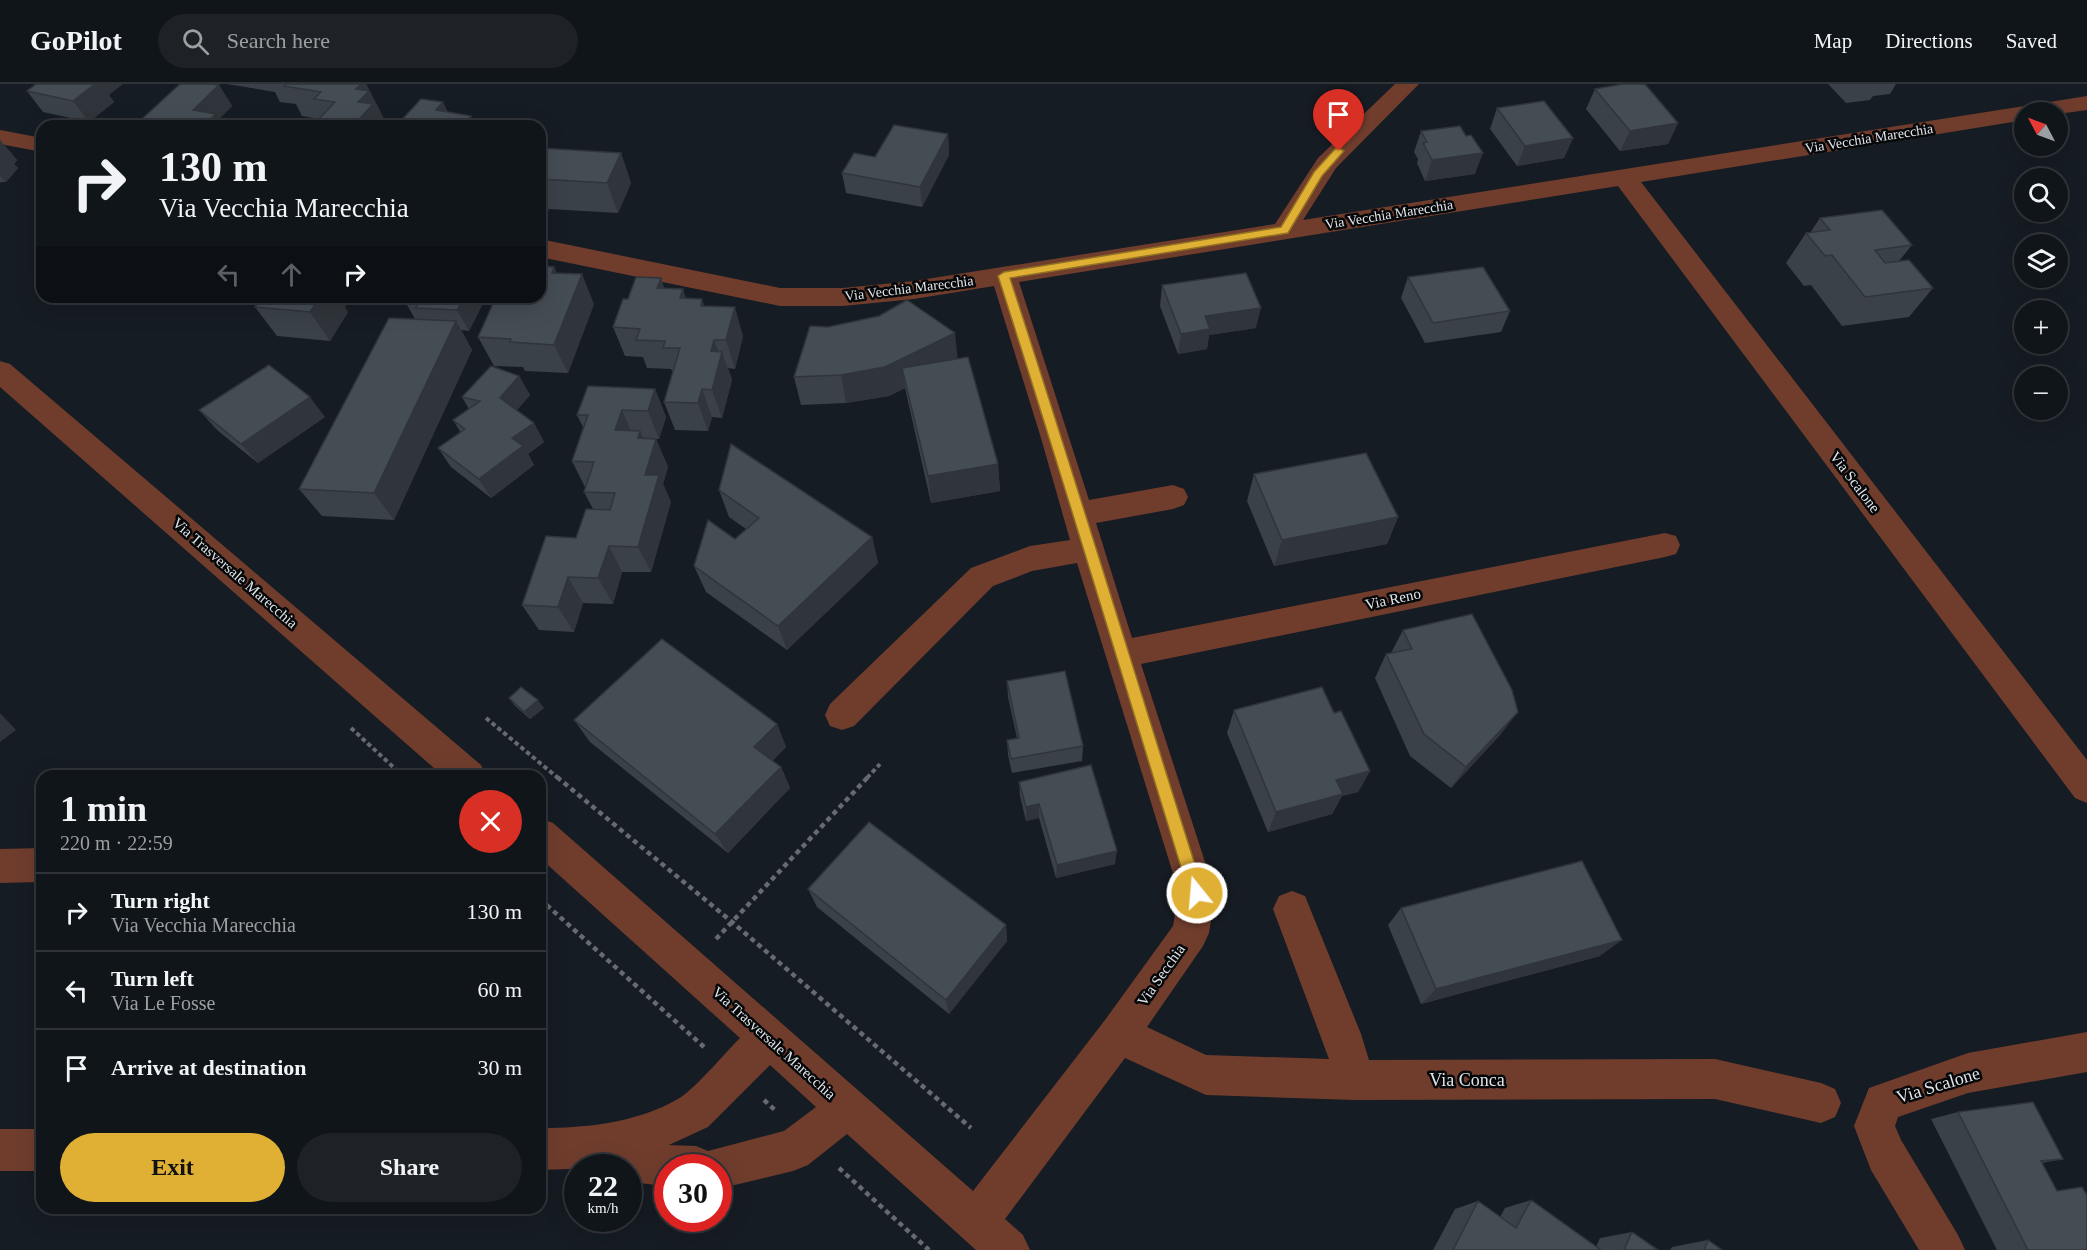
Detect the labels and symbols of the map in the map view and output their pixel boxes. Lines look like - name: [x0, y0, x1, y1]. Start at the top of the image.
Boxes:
- pin: [1313, 89, 1364, 151]
- north arrow: [2014, 102, 2068, 156]
- street label: Via Vecchia Marecchia: [1804, 121, 1935, 156]
- street label: Via Vecchia Marecchia: [1324, 197, 1455, 232]
- street label: Via Vecchia Marecchia: [844, 273, 975, 304]
- street label: Via Scalone: [1827, 448, 1883, 516]
- street label: Via Trasversale Marecchia: [169, 515, 301, 632]
- street label: Via Reno: [1364, 585, 1422, 613]
- position arrow: [1165, 861, 1229, 925]
- street label: Via Secchia: [1134, 941, 1188, 1009]
- street label: Via Trasversale Marecchia: [709, 984, 839, 1103]
- street label: Via Scalone: [1894, 1063, 1982, 1107]
- street label: Via Conca: [1429, 1070, 1505, 1090]
- speed limit sign: 30: [654, 1154, 732, 1232]

